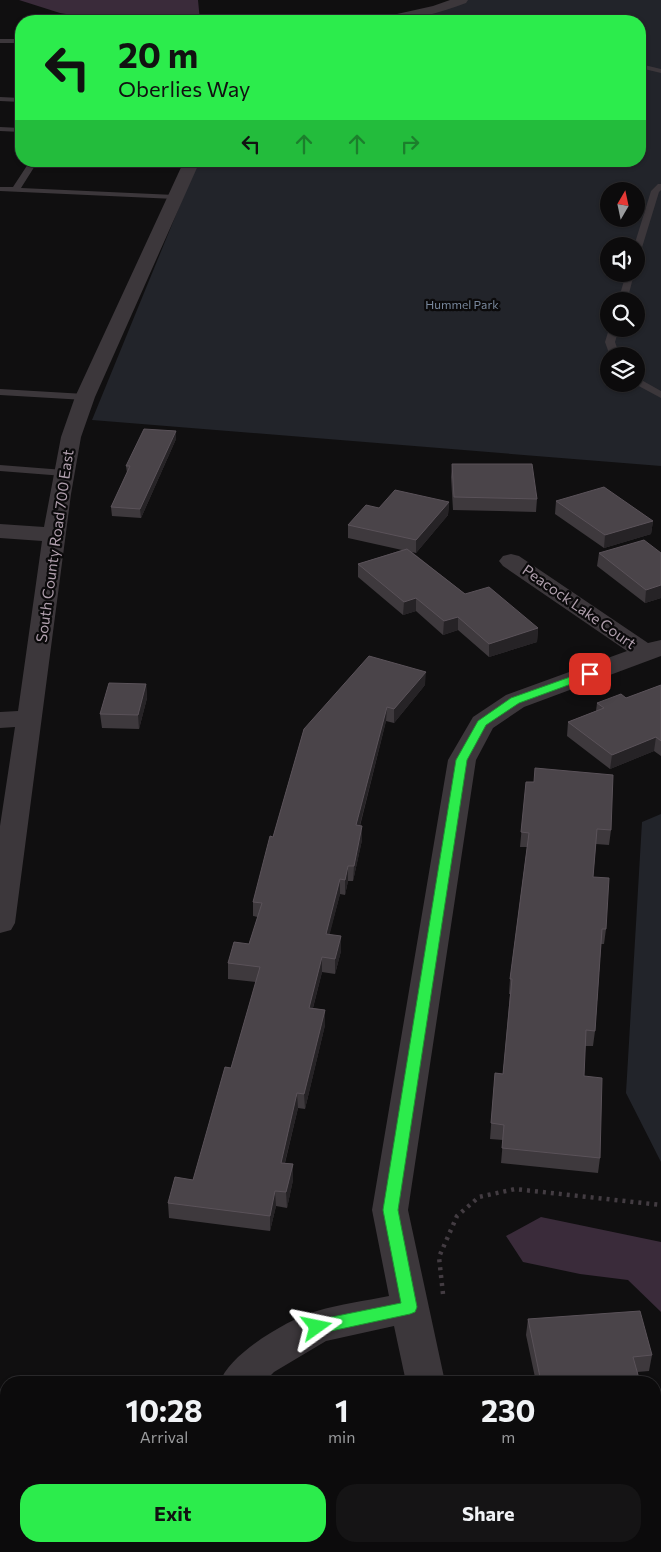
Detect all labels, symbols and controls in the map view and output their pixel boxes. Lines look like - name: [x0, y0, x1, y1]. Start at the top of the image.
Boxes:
- text: 20 m: [118, 32, 198, 75]
- icon: left: [35, 35, 100, 100]
- text: Oberlies Way: [118, 75, 250, 102]
- icon: left: [237, 130, 265, 158]
- icon: ahead: [290, 130, 318, 158]
- icon: ahead: [343, 130, 371, 158]
- icon: right: [396, 130, 424, 158]
- north arrow: [600, 182, 645, 228]
- map controls: [600, 182, 645, 392]
- button: sound: [600, 237, 645, 282]
- button: search: [600, 292, 645, 337]
- park label: Hummel Park: [425, 297, 499, 311]
- button: layers: [600, 347, 645, 392]
- street label: South County Road 700 East: [32, 448, 76, 644]
- street label: Peacock Lake Court: [519, 560, 640, 652]
- pin: [569, 653, 611, 695]
- icon: arrive: [576, 660, 604, 688]
- position arrow: [290, 1300, 342, 1352]
- text: 10:28: [126, 1391, 202, 1428]
- text: 1: [335, 1391, 348, 1428]
- text: 230: [481, 1391, 535, 1428]
- text: Arrival: [140, 1427, 188, 1446]
- text: min: [328, 1427, 355, 1446]
- text: m: [501, 1427, 515, 1446]
- button: Exit: [20, 1484, 326, 1542]
- button: Share: [336, 1484, 641, 1542]

